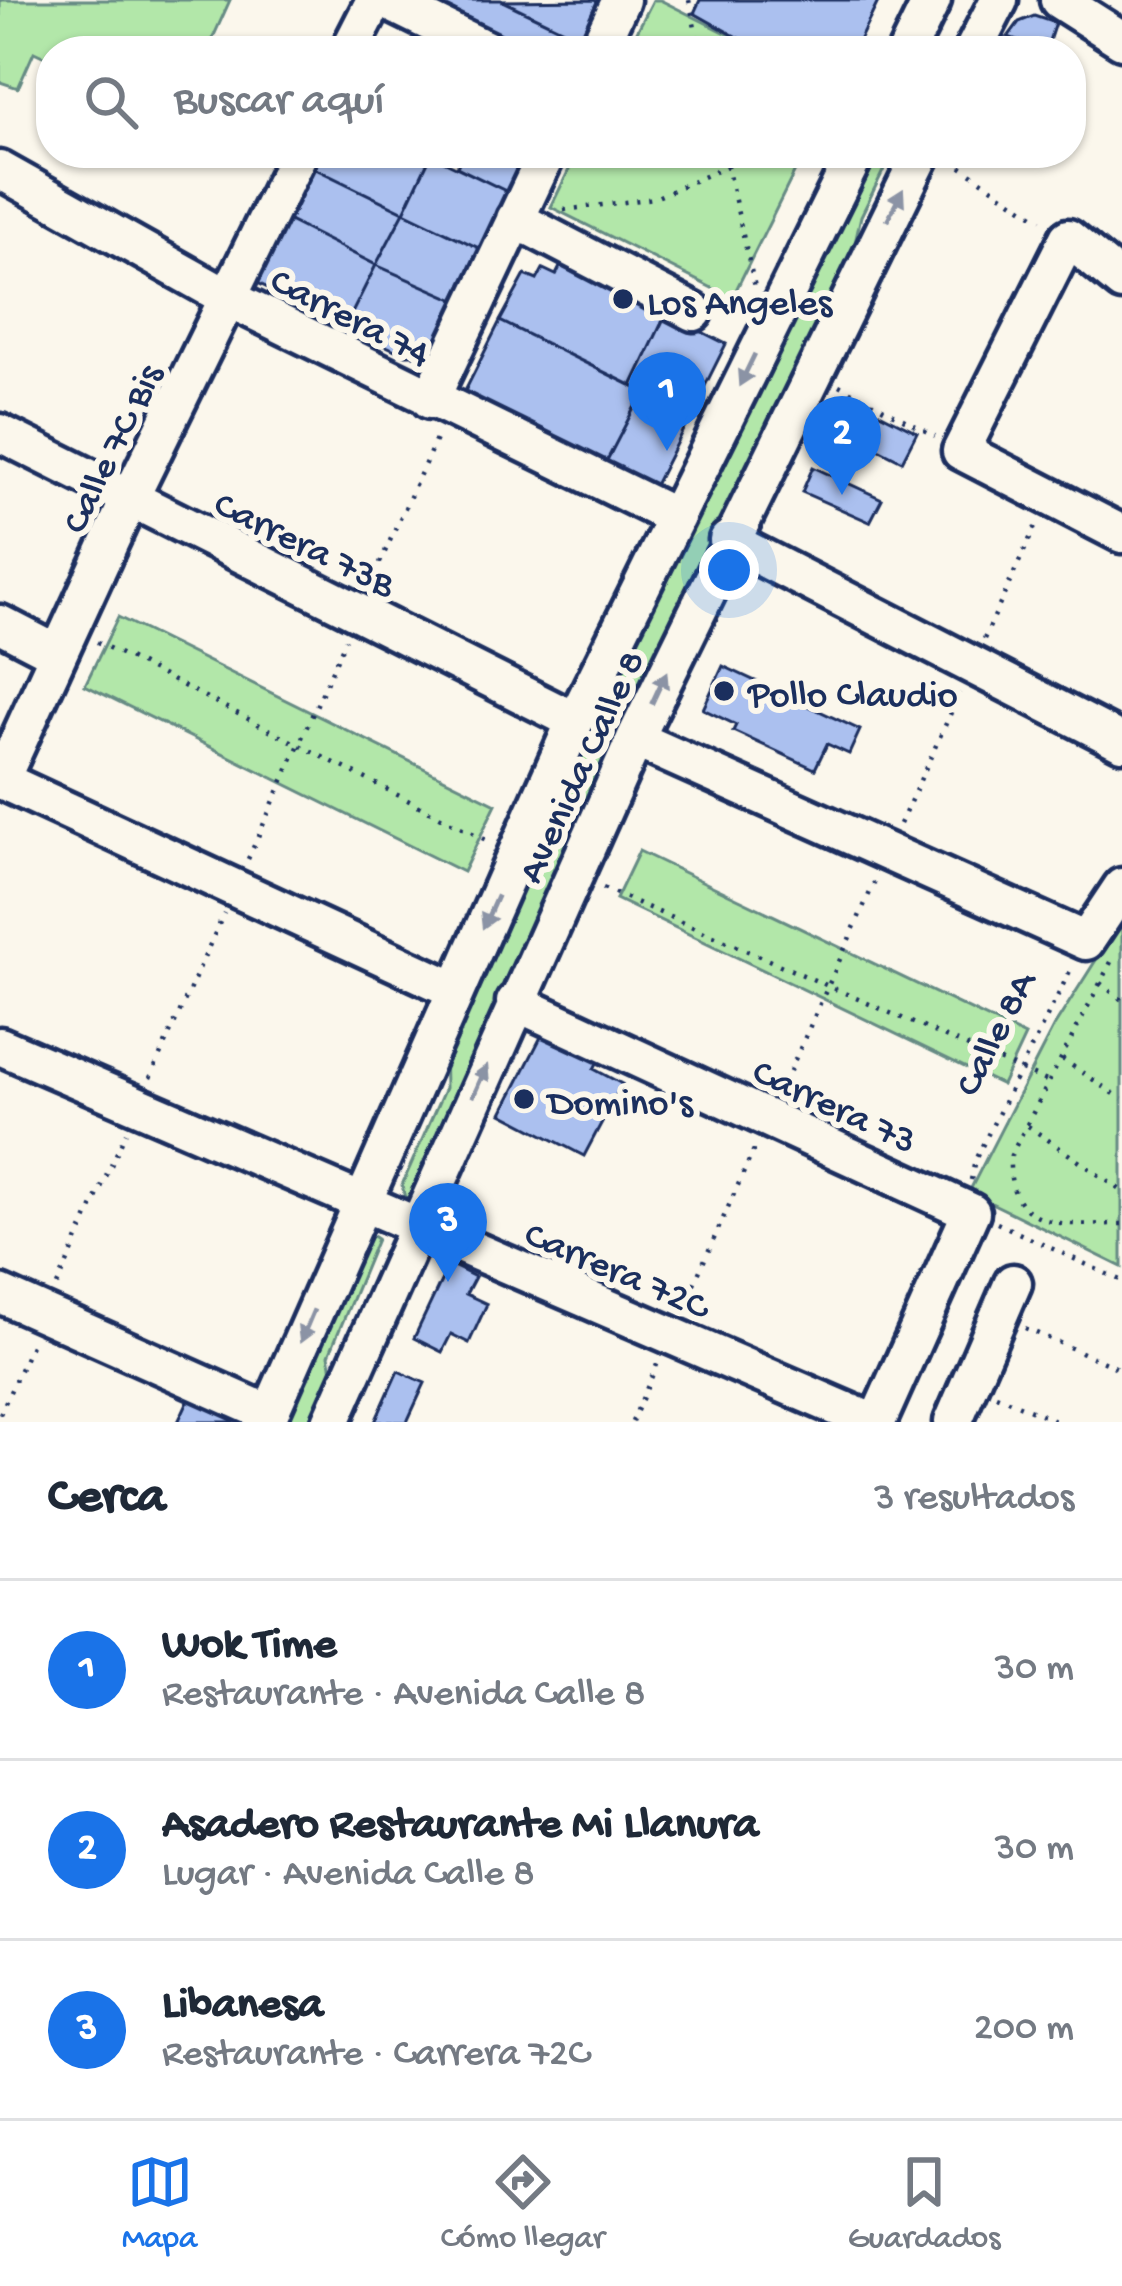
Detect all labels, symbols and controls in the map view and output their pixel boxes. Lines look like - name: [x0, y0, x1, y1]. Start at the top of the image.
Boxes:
- search box: [36, 36, 1086, 168]
- icon: search: [78, 69, 144, 135]
- text: Buscar aquí: [174, 76, 384, 129]
- one-way arrow: [884, 188, 904, 222]
- street label: Carrera 74: [261, 260, 437, 380]
- place label: Los Angeles: [647, 283, 834, 329]
- marker: Los Angeles: [610, 286, 636, 312]
- pin: 1: [628, 352, 706, 451]
- one-way arrow: [738, 353, 758, 387]
- street label: Calle 7C Bis: [55, 356, 177, 542]
- pin: 2: [803, 396, 881, 495]
- street label: Carrera 73B: [205, 484, 402, 611]
- your location: [699, 540, 759, 600]
- street label: Avenida Calle 8: [510, 644, 658, 892]
- one-way arrow: [649, 670, 669, 705]
- place label: Pollo Claudio: [746, 675, 958, 721]
- marker: Pollo Claudio: [711, 678, 737, 704]
- one-way arrow: [479, 895, 499, 930]
- street label: Calle 8A: [947, 963, 1050, 1105]
- street label: Carrera 73: [744, 1051, 922, 1167]
- one-way arrow: [470, 1063, 490, 1098]
- place label: Domino's: [545, 1083, 694, 1129]
- marker: Domino's: [511, 1086, 537, 1112]
- pin: 3: [409, 1183, 487, 1282]
- street label: Carrera 72C: [516, 1214, 717, 1334]
- one-way arrow: [297, 1309, 316, 1345]
- text: Cerca: [48, 1470, 166, 1530]
- text: 3 resultados: [874, 1477, 1074, 1523]
- text: Wok Time: [162, 1620, 337, 1673]
- text: 1: [79, 1647, 95, 1693]
- text: 30 m: [995, 1647, 1074, 1693]
- text: Restaurante · Avenida Calle 8: [162, 1673, 645, 1719]
- text: Asadero Restaurante Mi Llanura: [162, 1800, 758, 1853]
- text: 2: [77, 1827, 97, 1873]
- text: 30 m: [995, 1827, 1074, 1873]
- text: Lugar · Avenida Calle 8: [162, 1853, 535, 1899]
- text: Libanesa: [162, 1980, 323, 2033]
- text: 3: [77, 2007, 97, 2053]
- text: 200 m: [974, 2007, 1074, 2053]
- text: Restaurante · Carrera 72C: [162, 2033, 589, 2079]
- tab: Mapa: [122, 2149, 197, 2259]
- tab: Cómo llegar: [441, 2149, 604, 2259]
- tab: Guardados: [848, 2149, 1000, 2259]

